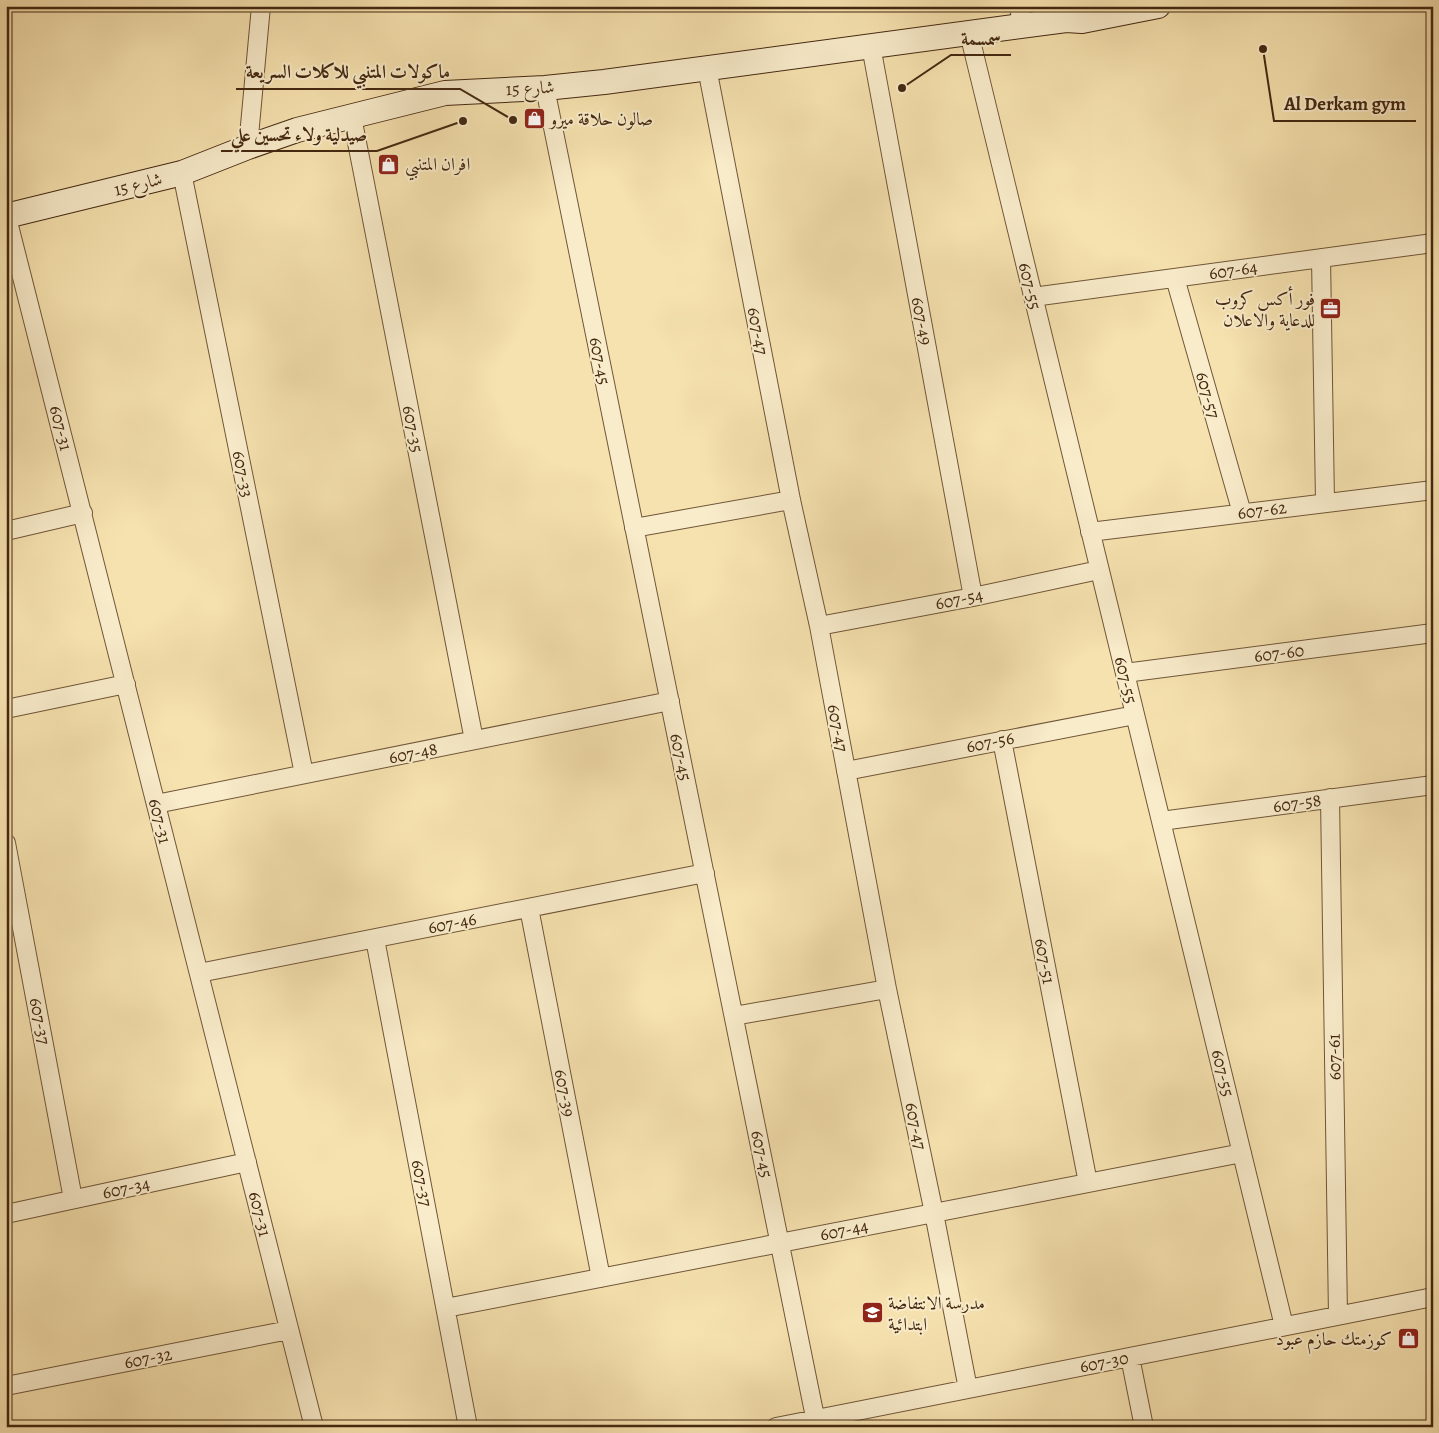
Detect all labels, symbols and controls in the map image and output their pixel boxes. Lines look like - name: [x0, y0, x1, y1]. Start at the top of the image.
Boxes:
- callout: سمسمة: [951, 21, 1011, 55]
- text: سمسمة: [961, 26, 1001, 52]
- callout: ماكولات المتنبي للاكلات السريعة: [236, 55, 460, 89]
- text: ماكولات المتنبي للاكلات السريعة: [246, 59, 450, 89]
- street label: شارع 15: [505, 75, 555, 104]
- callout: Al Derkam gym: [1274, 87, 1416, 121]
- text: Al Derkam gym: [1283, 91, 1406, 117]
- shop icon: صالون حلاقة ميرو: [522, 107, 546, 131]
- place label: صالون حلاقة ميرو: [548, 107, 653, 131]
- callout: صيدلية ولاء تحسين علي: [221, 117, 377, 151]
- text: صيدلية ولاء تحسين علي: [230, 122, 367, 153]
- shop icon: افران المتنبي: [377, 152, 401, 176]
- place label: افران المتنبي: [405, 152, 470, 181]
- street label: شارع 15: [111, 166, 165, 204]
- street label: 607-64: [1207, 255, 1259, 285]
- street label: 607-55: [1013, 260, 1047, 312]
- place label: فور أكس كروب للدعاية والاعلان: [1215, 286, 1315, 332]
- street label: 607-49: [906, 295, 938, 347]
- office icon: فور أكس كروب للدعاية والاعلان: [1319, 297, 1343, 321]
- street label: 607-47: [742, 305, 774, 357]
- street label: 607-45: [584, 335, 616, 387]
- street label: 607-57: [1190, 369, 1226, 422]
- street label: 607-31: [44, 403, 78, 453]
- street label: 607-35: [397, 403, 429, 455]
- street label: 607-33: [227, 448, 259, 500]
- street label: 607-62: [1236, 495, 1288, 525]
- street label: 607-54: [933, 583, 985, 615]
- street label: 607-60: [1253, 638, 1305, 668]
- street label: 607-55: [1109, 654, 1143, 706]
- street label: 607-47: [822, 702, 854, 754]
- street label: 607-56: [964, 726, 1016, 758]
- street label: 607-45: [664, 731, 698, 783]
- street label: 607-48: [387, 737, 439, 769]
- street label: 607-58: [1271, 788, 1323, 818]
- street label: 607-31: [143, 796, 177, 846]
- street label: 607-46: [426, 907, 478, 939]
- street label: 607-51: [1029, 936, 1061, 986]
- street label: 607-37: [24, 995, 56, 1047]
- street label: 607-61: [1322, 1033, 1346, 1081]
- street label: 607-55: [1206, 1047, 1240, 1099]
- street label: 607-39: [549, 1067, 581, 1119]
- street label: 607-47: [899, 1100, 933, 1152]
- street label: 607-45: [745, 1128, 779, 1180]
- street label: 607-37: [406, 1157, 438, 1209]
- street label: 607-34: [100, 1171, 152, 1205]
- street label: 607-31: [243, 1189, 277, 1239]
- street label: 607-44: [818, 1214, 870, 1246]
- place label: مدرسة الانتفاضة ابتدائية: [888, 1291, 985, 1336]
- school or university icon: مدرسة الانتفاضة ابتدائية: [860, 1301, 884, 1325]
- place label: كوزمتك حازم عبود: [1276, 1327, 1392, 1355]
- shop icon: كوزمتك حازم عبود: [1396, 1327, 1420, 1351]
- street label: 607-32: [122, 1342, 174, 1374]
- street label: 607-30: [1077, 1346, 1131, 1378]

